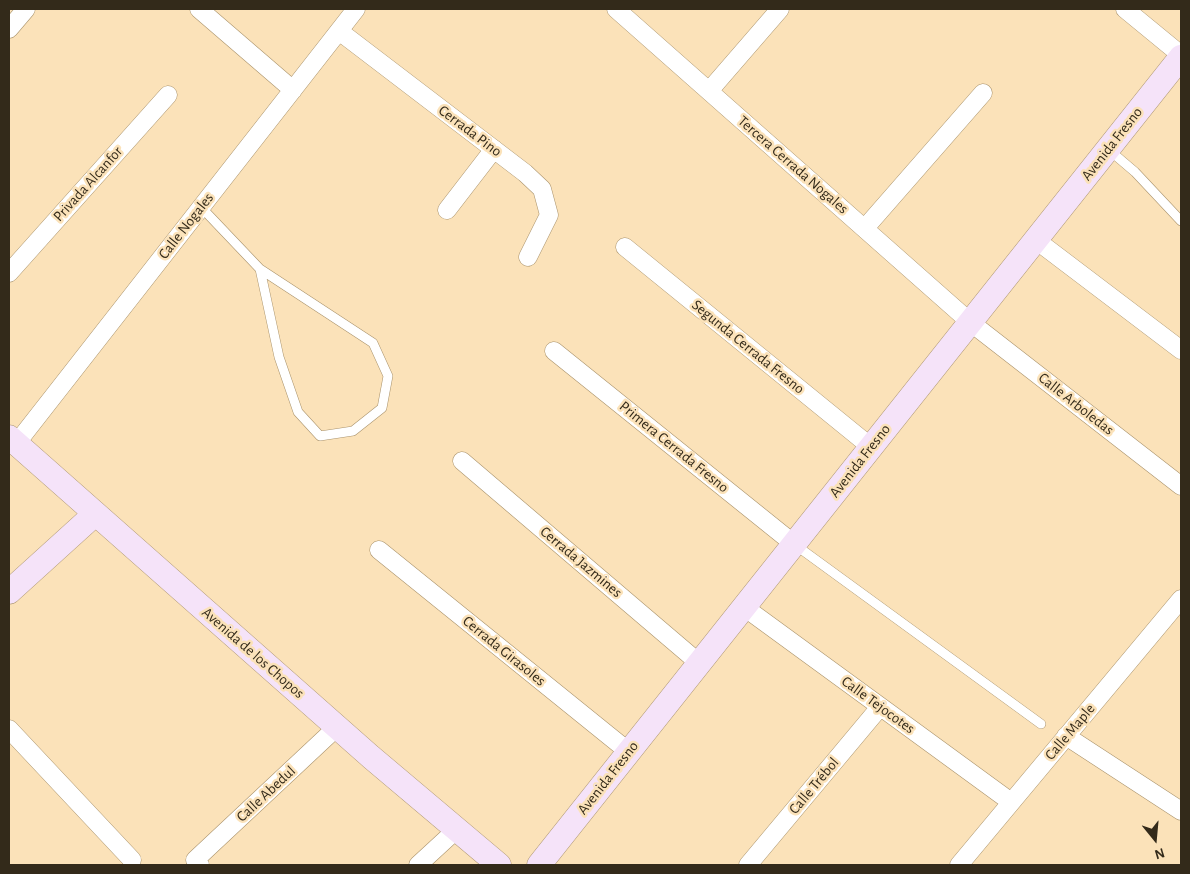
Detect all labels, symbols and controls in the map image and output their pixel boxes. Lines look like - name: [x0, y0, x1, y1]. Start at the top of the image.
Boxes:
- street label: Cerrada Pino: [435, 101, 505, 161]
- street label: Avenida Fresno: [1078, 104, 1146, 184]
- street label: Tercera Cerrada Nogales: [734, 112, 852, 218]
- street label: Privada Alcanfor: [50, 143, 126, 225]
- street label: Calle Nogales: [155, 189, 217, 263]
- street label: Segunda Cerrada Fresno: [688, 296, 808, 398]
- street label: Calle Arboledas: [1035, 369, 1117, 439]
- street label: Primera Cerrada Fresno: [616, 397, 732, 497]
- street label: Avenida Fresno: [826, 421, 894, 501]
- street label: Cerrada Jazmines: [536, 523, 626, 601]
- street label: Avenida de los Chopos: [198, 604, 308, 702]
- street label: Cerrada Girasoles: [459, 612, 549, 690]
- street label: Calle Tejocotes: [838, 672, 918, 738]
- street label: Calle Maple: [1041, 700, 1099, 764]
- street label: Avenida Fresno: [574, 738, 642, 818]
- street label: Calle Trébol: [785, 754, 843, 818]
- street label: Calle Abedul: [233, 762, 299, 826]
- north arrow: [1130, 814, 1180, 864]
- text: N: [1153, 845, 1166, 861]

